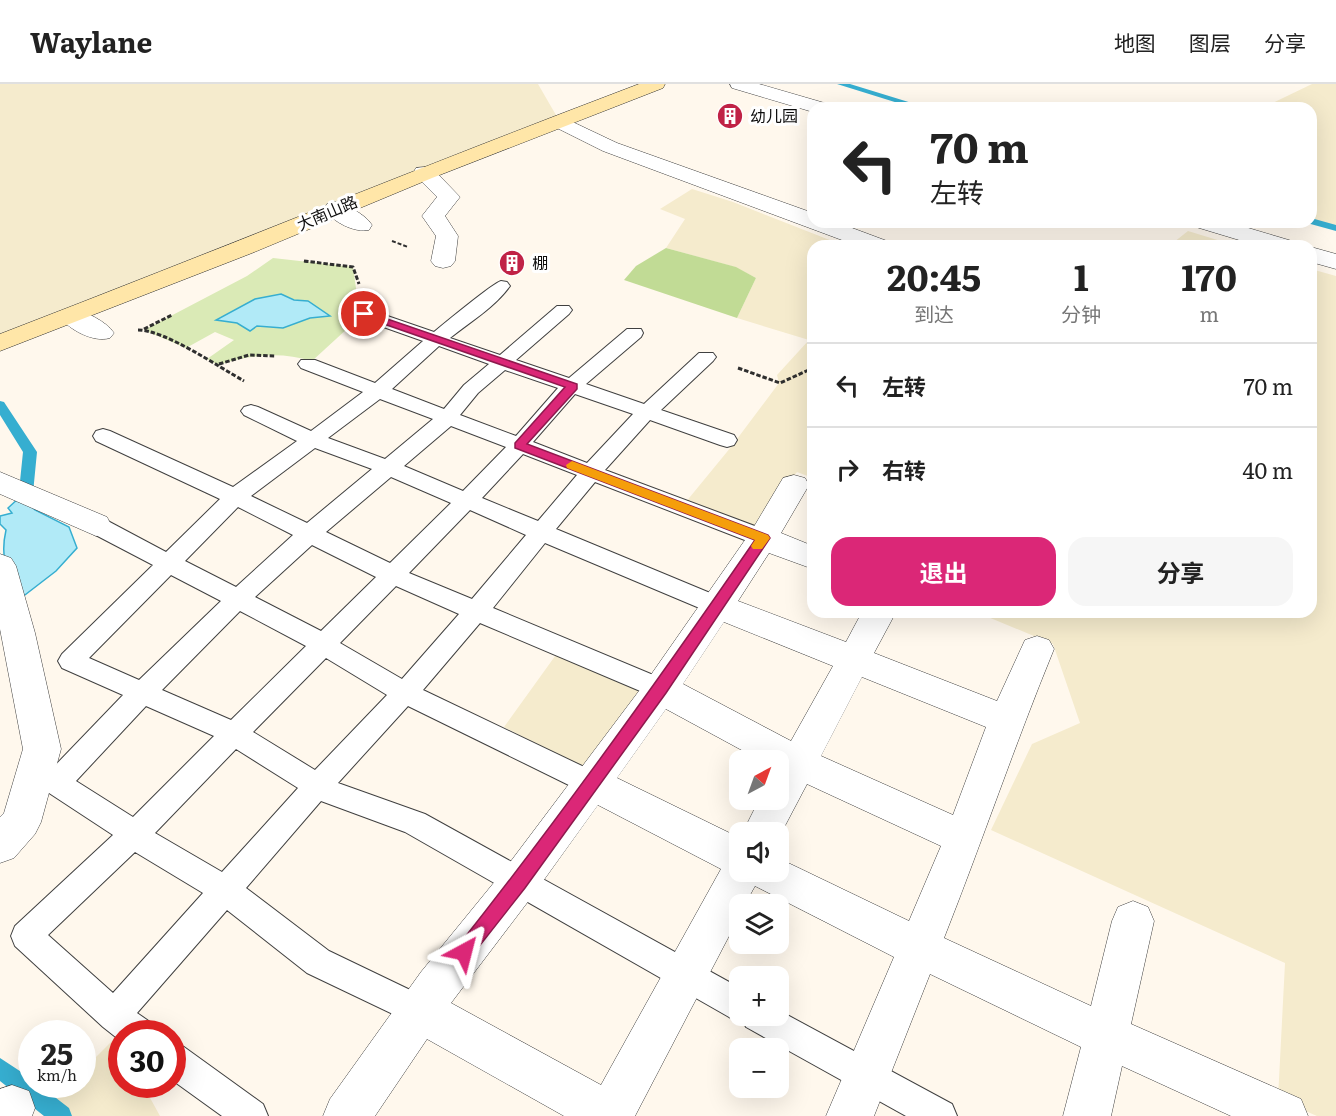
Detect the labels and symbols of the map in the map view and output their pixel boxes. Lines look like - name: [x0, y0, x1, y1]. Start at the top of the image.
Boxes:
- building icon: 幼儿园: [715, 101, 745, 131]
- place label: 幼儿园: [750, 103, 798, 127]
- street label: 大南山路: [292, 189, 361, 236]
- building icon: 棚: [497, 248, 527, 278]
- place label: 棚: [532, 250, 548, 274]
- pin: [338, 288, 389, 339]
- north arrow: [729, 750, 789, 810]
- position arrow: [432, 920, 496, 984]
- speed limit sign: 30: [108, 1020, 186, 1098]

